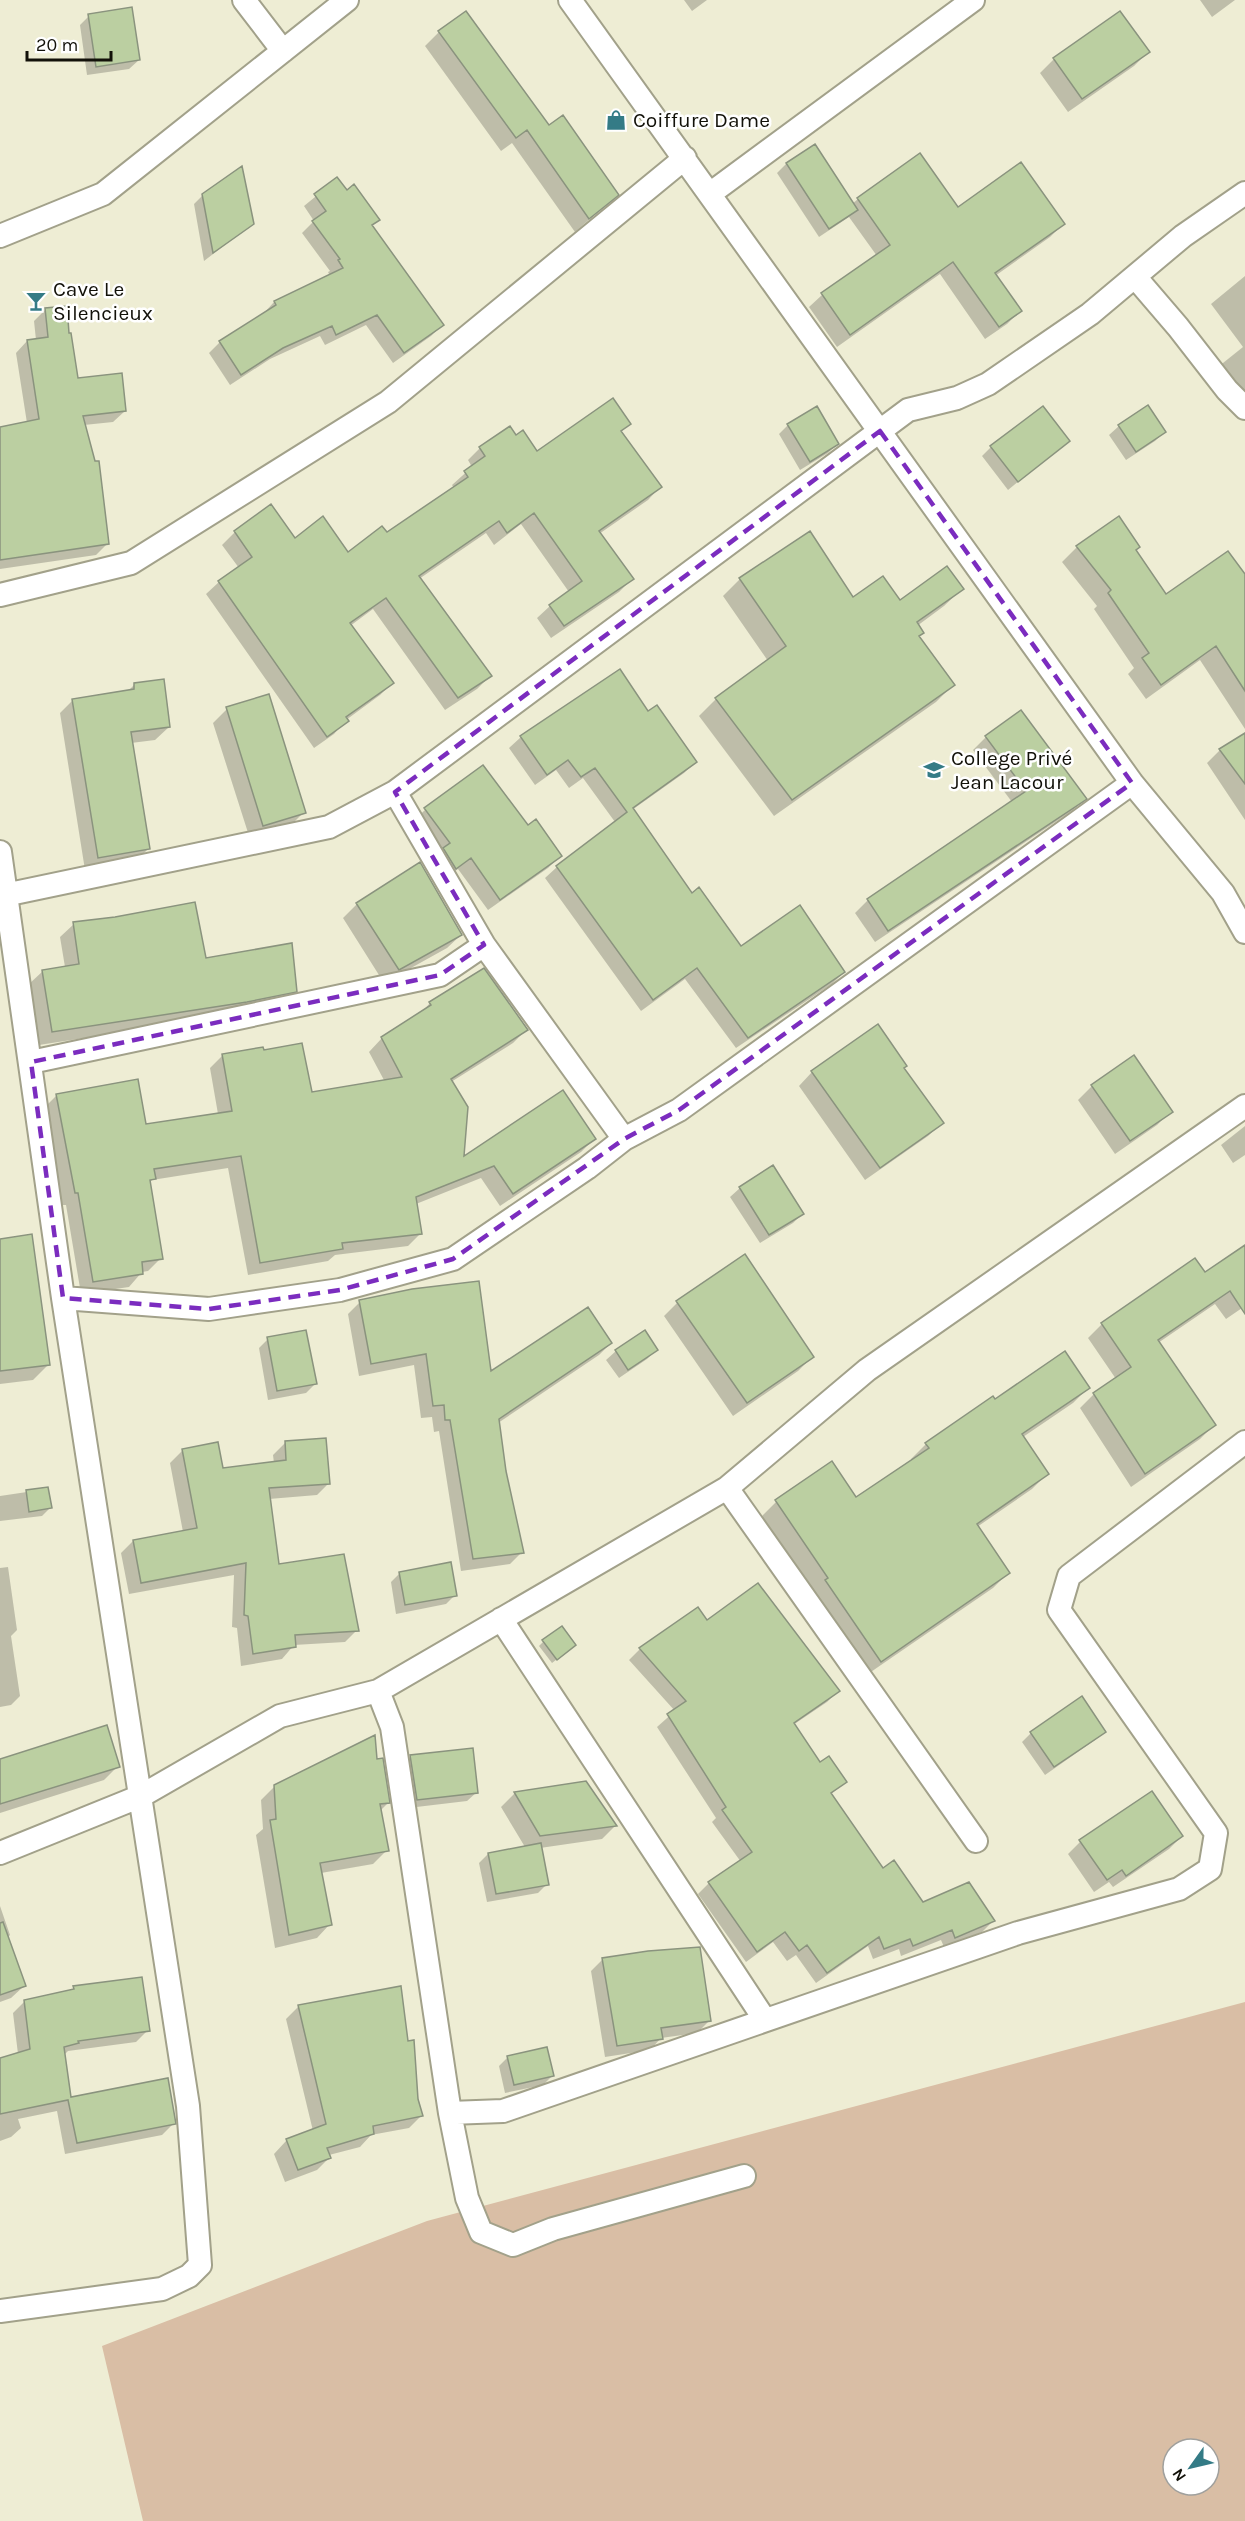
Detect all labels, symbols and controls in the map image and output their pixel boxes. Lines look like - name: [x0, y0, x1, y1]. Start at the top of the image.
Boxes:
- scale bar: [27, 24, 111, 62]
- text: 20 m: [36, 34, 78, 56]
- shop icon: Coiffure Dame: [604, 108, 628, 132]
- place label: Coiffure Dame: [633, 108, 770, 132]
- place label: Cave Le Silencieux: [53, 277, 153, 325]
- bar icon: Cave Le Silencieux: [24, 289, 48, 313]
- place label: College Privé Jean Lacour: [951, 746, 1072, 794]
- school or university icon: College Privé Jean Lacour: [922, 758, 946, 782]
- north arrow: [1161, 2437, 1221, 2497]
- text: N: [1168, 2465, 1190, 2485]

